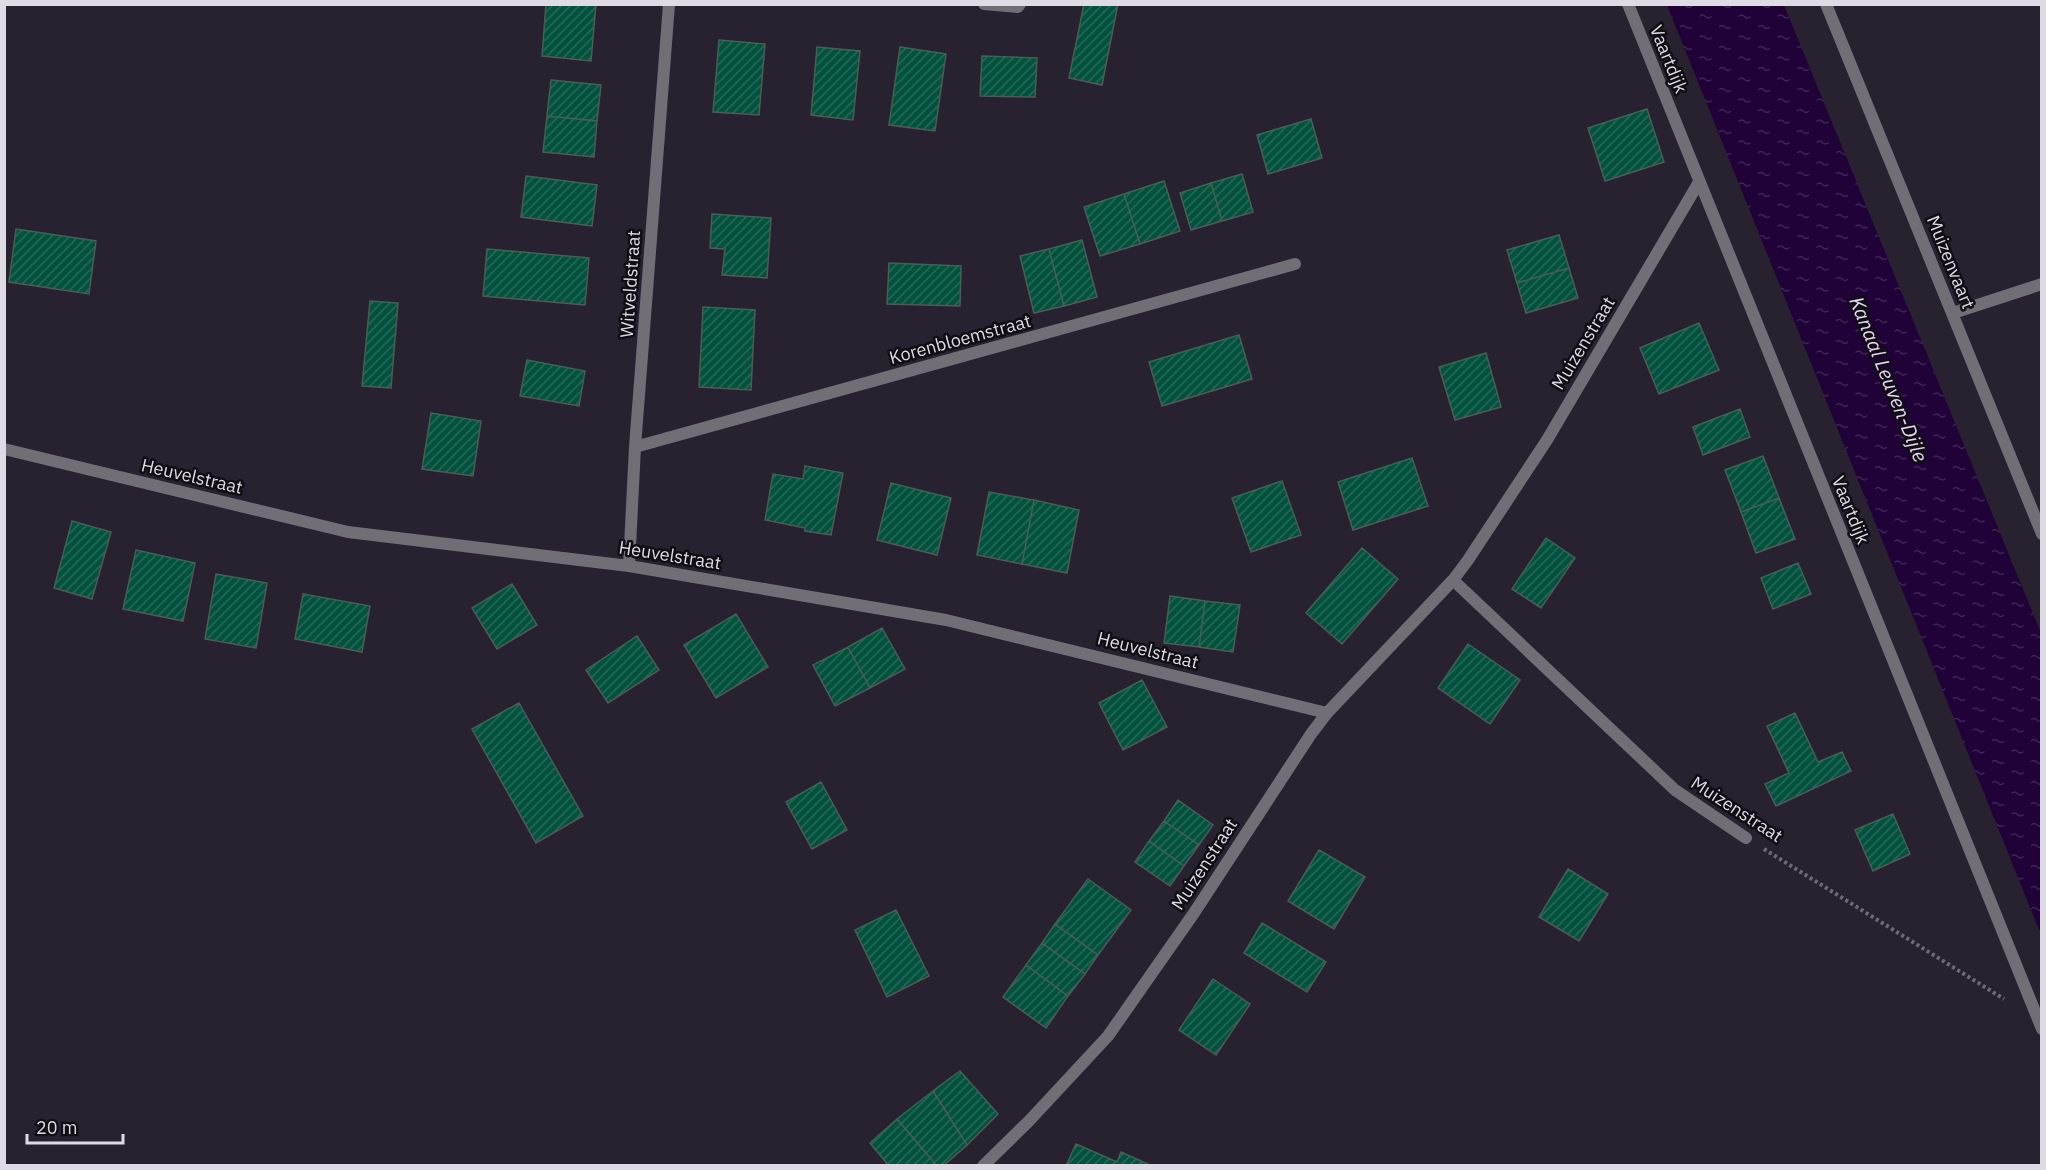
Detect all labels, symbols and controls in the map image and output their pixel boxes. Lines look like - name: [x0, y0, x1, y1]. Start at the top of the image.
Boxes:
- street label: Vaartdijk: [1645, 22, 1693, 97]
- street label: Muizenvaart: [1922, 212, 1980, 312]
- street label: Witveldstraat: [615, 229, 645, 339]
- street label: Muizenstraat: [1546, 292, 1620, 394]
- water label: Kanaal Leuven-Dijle: [1844, 292, 1934, 466]
- street label: Korenbloemstraat: [887, 309, 1033, 369]
- street label: Heuvelstraat: [139, 453, 245, 499]
- street label: Vaartdijk: [1827, 473, 1875, 548]
- street label: Heuvelstraat: [617, 536, 723, 574]
- street label: Heuvelstraat: [1095, 626, 1201, 674]
- street label: Muizenstraat: [1687, 771, 1787, 847]
- street label: Muizenstraat: [1166, 814, 1242, 914]
- scale bar: [27, 1107, 123, 1145]
- text: 20 m: [36, 1116, 78, 1139]

